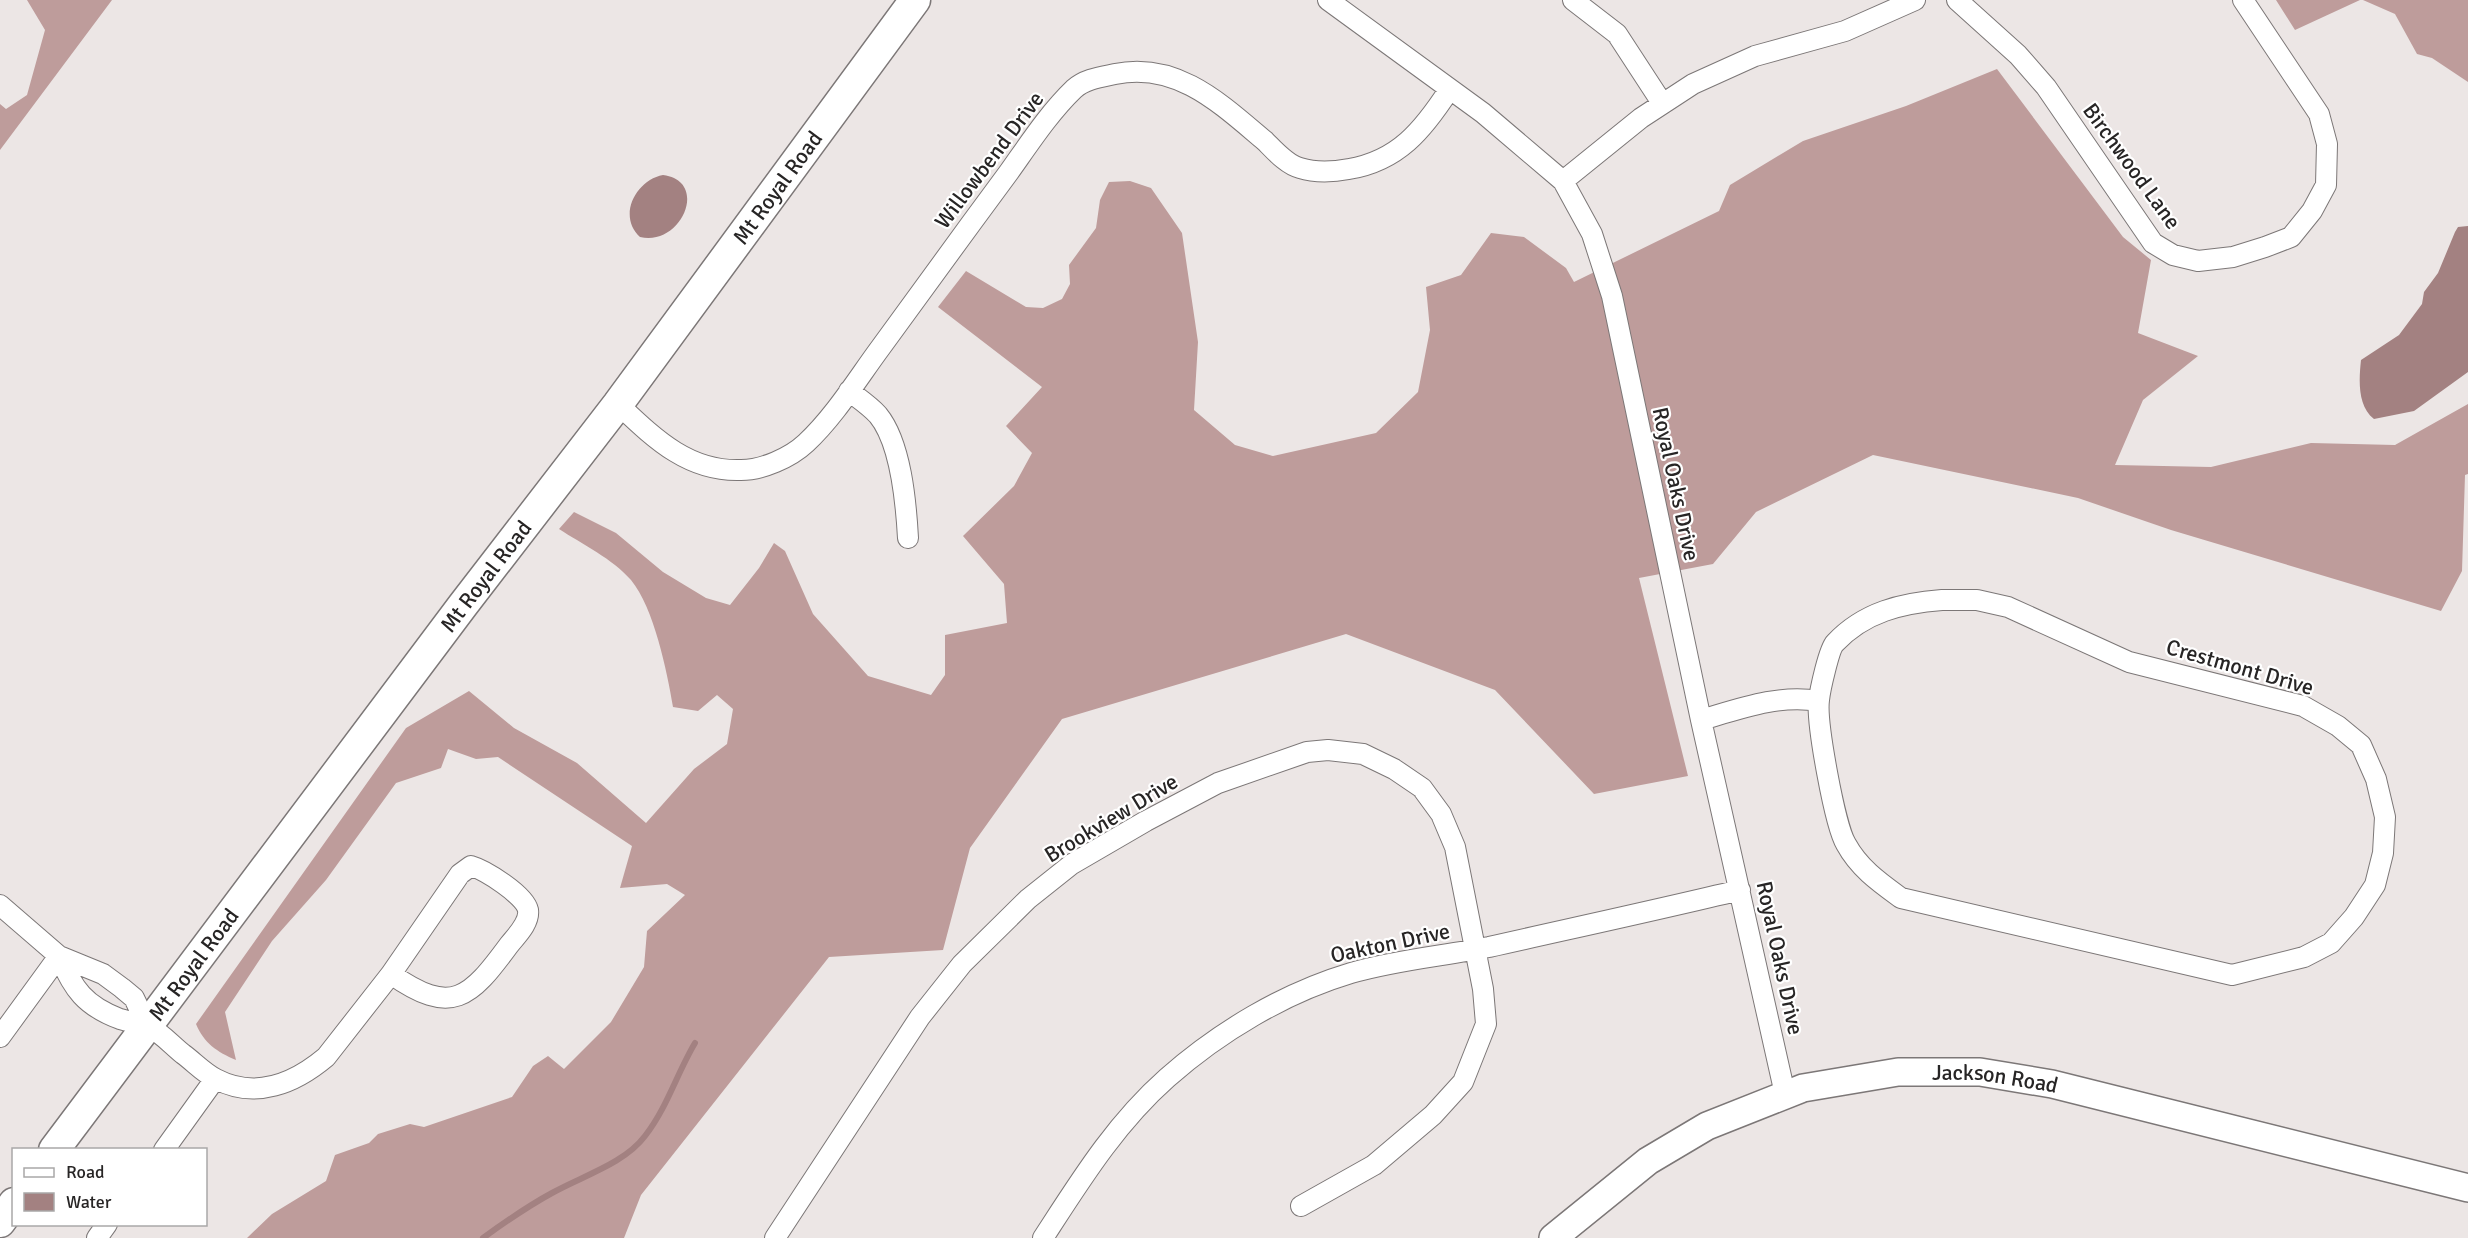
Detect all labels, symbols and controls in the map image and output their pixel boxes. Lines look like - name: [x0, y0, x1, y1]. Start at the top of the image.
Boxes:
- street label: Willowbend Drive: [929, 86, 1049, 234]
- street label: Birchwood Lane: [2077, 98, 2187, 234]
- street label: Mt Royal Road: [727, 125, 828, 249]
- street label: Royal Oaks Drive: [1647, 405, 1705, 563]
- street label: Mt Royal Road: [434, 515, 537, 637]
- street label: Crestmont Drive: [2163, 633, 2317, 701]
- street label: Brookview Drive: [1039, 768, 1183, 868]
- street label: Royal Oaks Drive: [1751, 879, 1809, 1037]
- street label: Mt Royal Road: [142, 903, 244, 1026]
- street label: Oakton Drive: [1328, 917, 1452, 969]
- street label: Jackson Road: [1932, 1059, 2061, 1099]
- legend: [12, 1148, 207, 1226]
- text: Road: [66, 1161, 105, 1183]
- text: Water: [66, 1191, 112, 1213]

